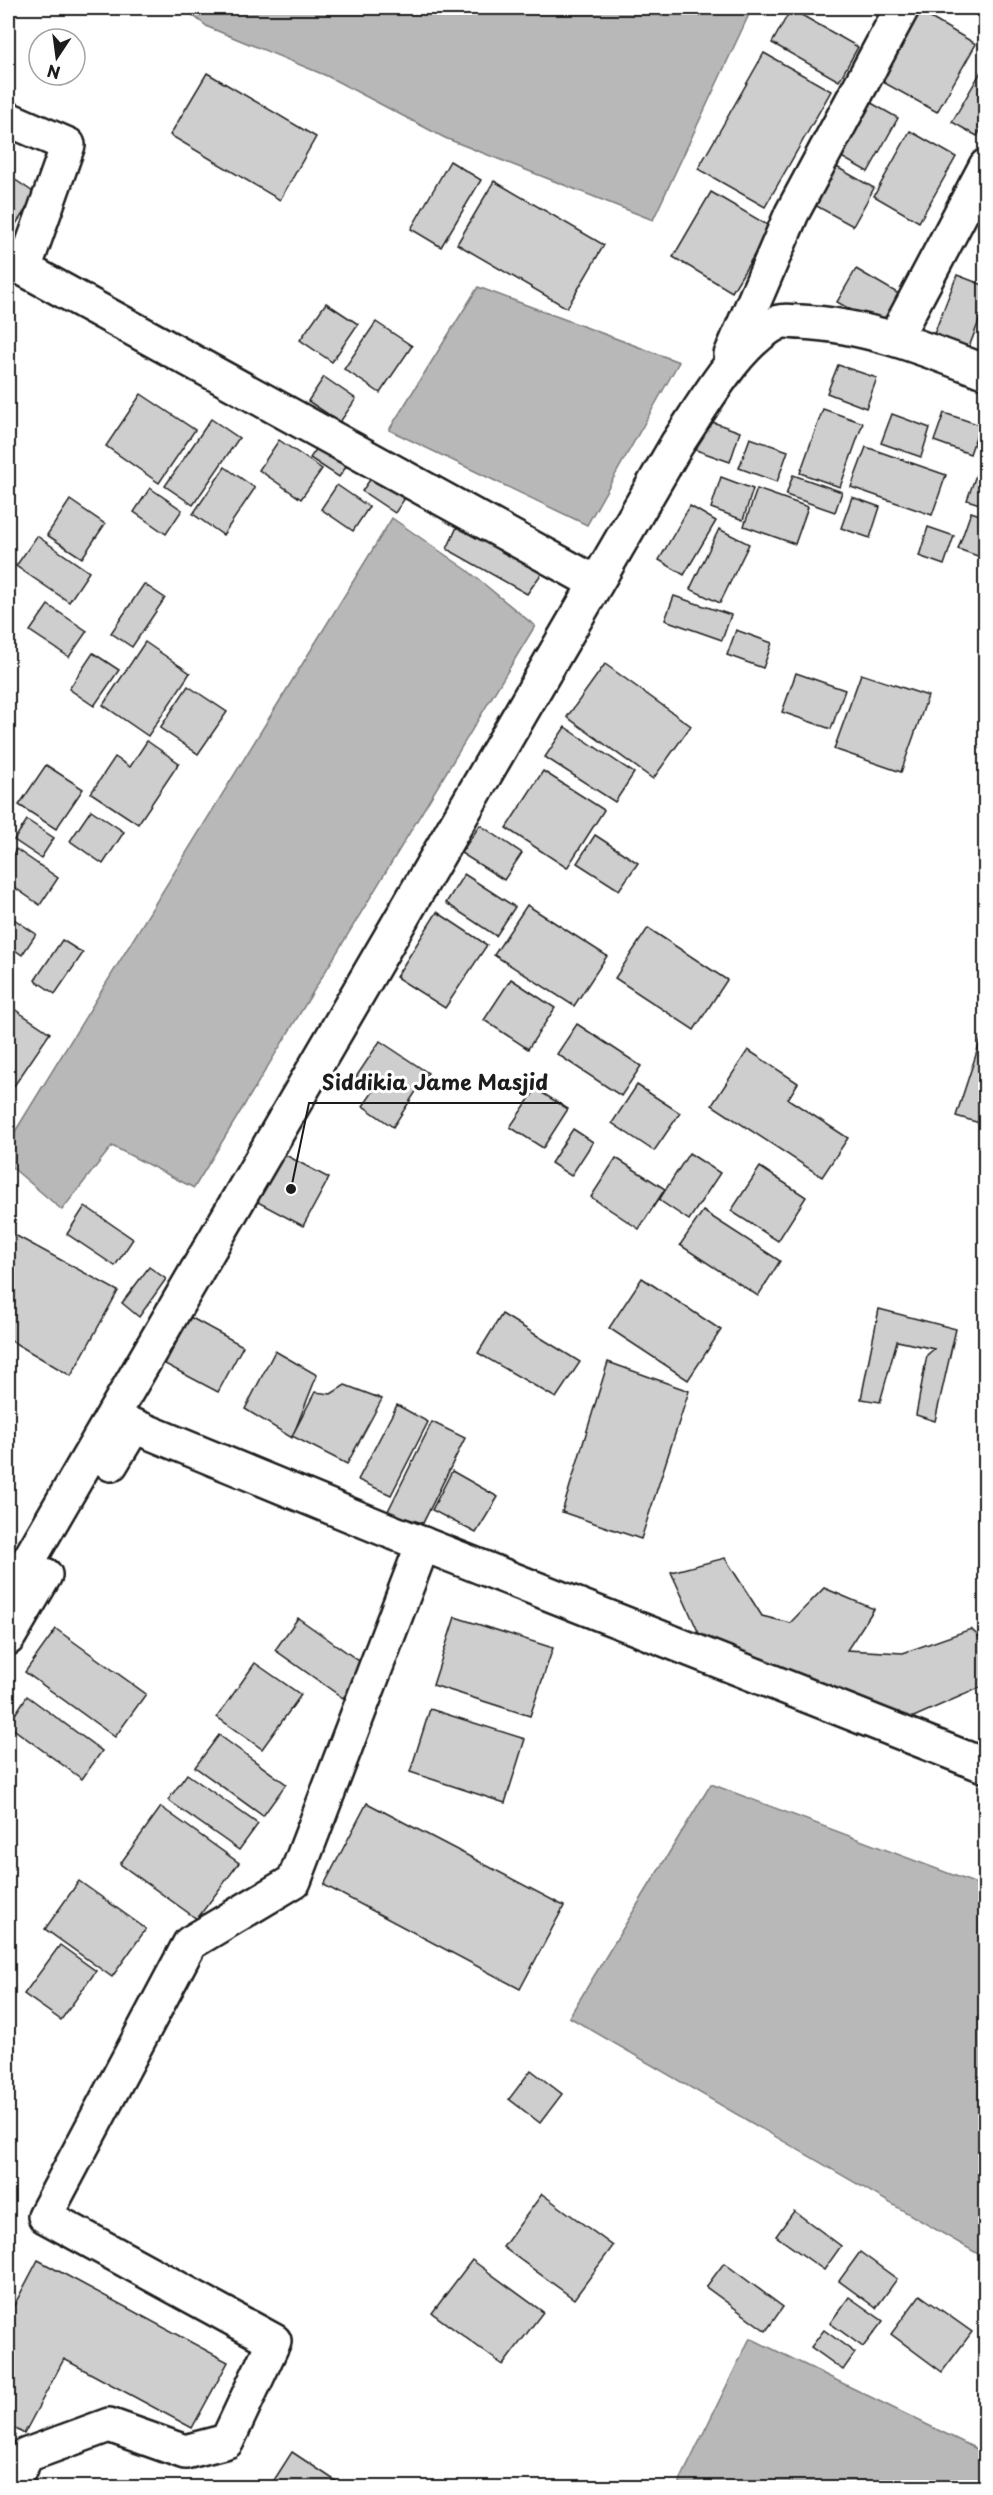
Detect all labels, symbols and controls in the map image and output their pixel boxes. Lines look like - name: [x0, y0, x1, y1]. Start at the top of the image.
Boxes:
- north arrow: [27, 27, 87, 87]
- text: N: [45, 59, 62, 86]
- callout: Siddikia Jame Masjid: [309, 1064, 561, 1103]
- text: Siddikia Jame Masjid: [322, 1065, 548, 1097]

